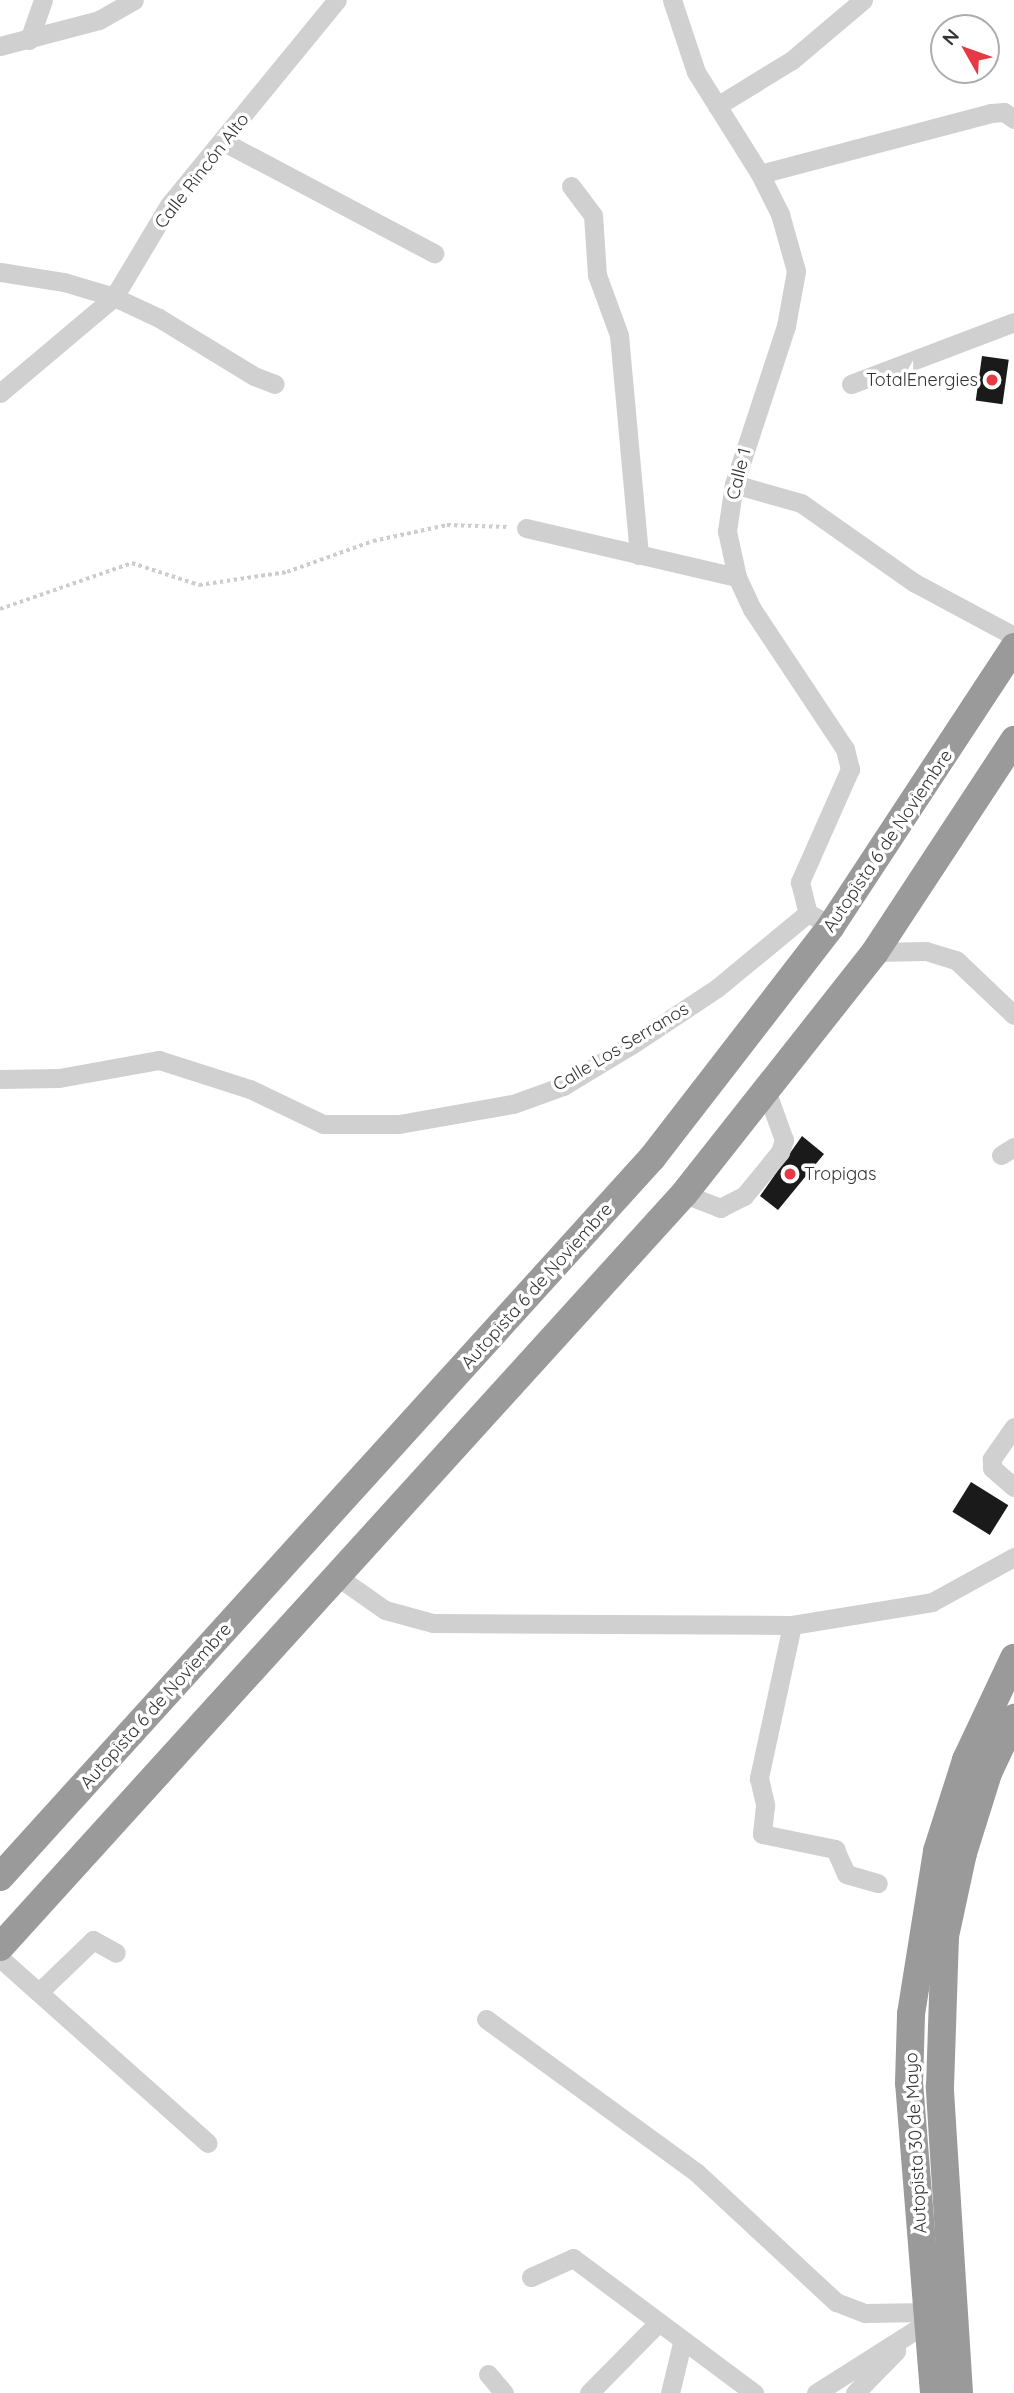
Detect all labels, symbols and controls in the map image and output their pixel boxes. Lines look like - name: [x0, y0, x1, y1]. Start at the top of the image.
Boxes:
- north arrow: [930, 14, 1000, 84]
- text: N: [937, 24, 964, 50]
- street label: Calle Rincón Alto: [150, 109, 254, 233]
- place label: TotalEnergies: [866, 369, 978, 391]
- marker: TotalEnergies: [984, 372, 1000, 388]
- street label: Calle 1: [722, 446, 756, 502]
- street label: Autopista 6 de Noviembre: [819, 746, 957, 936]
- street label: Calle Los Serranos: [549, 998, 693, 1096]
- place label: Tropigas: [804, 1163, 876, 1185]
- marker: Tropigas: [782, 1166, 798, 1182]
- street label: Autopista 6 de Noviembre: [457, 1199, 617, 1373]
- street label: Autopista 6 de Noviembre: [76, 1619, 236, 1793]
- street label: Autopista 30 de Mayo: [900, 2052, 932, 2234]

